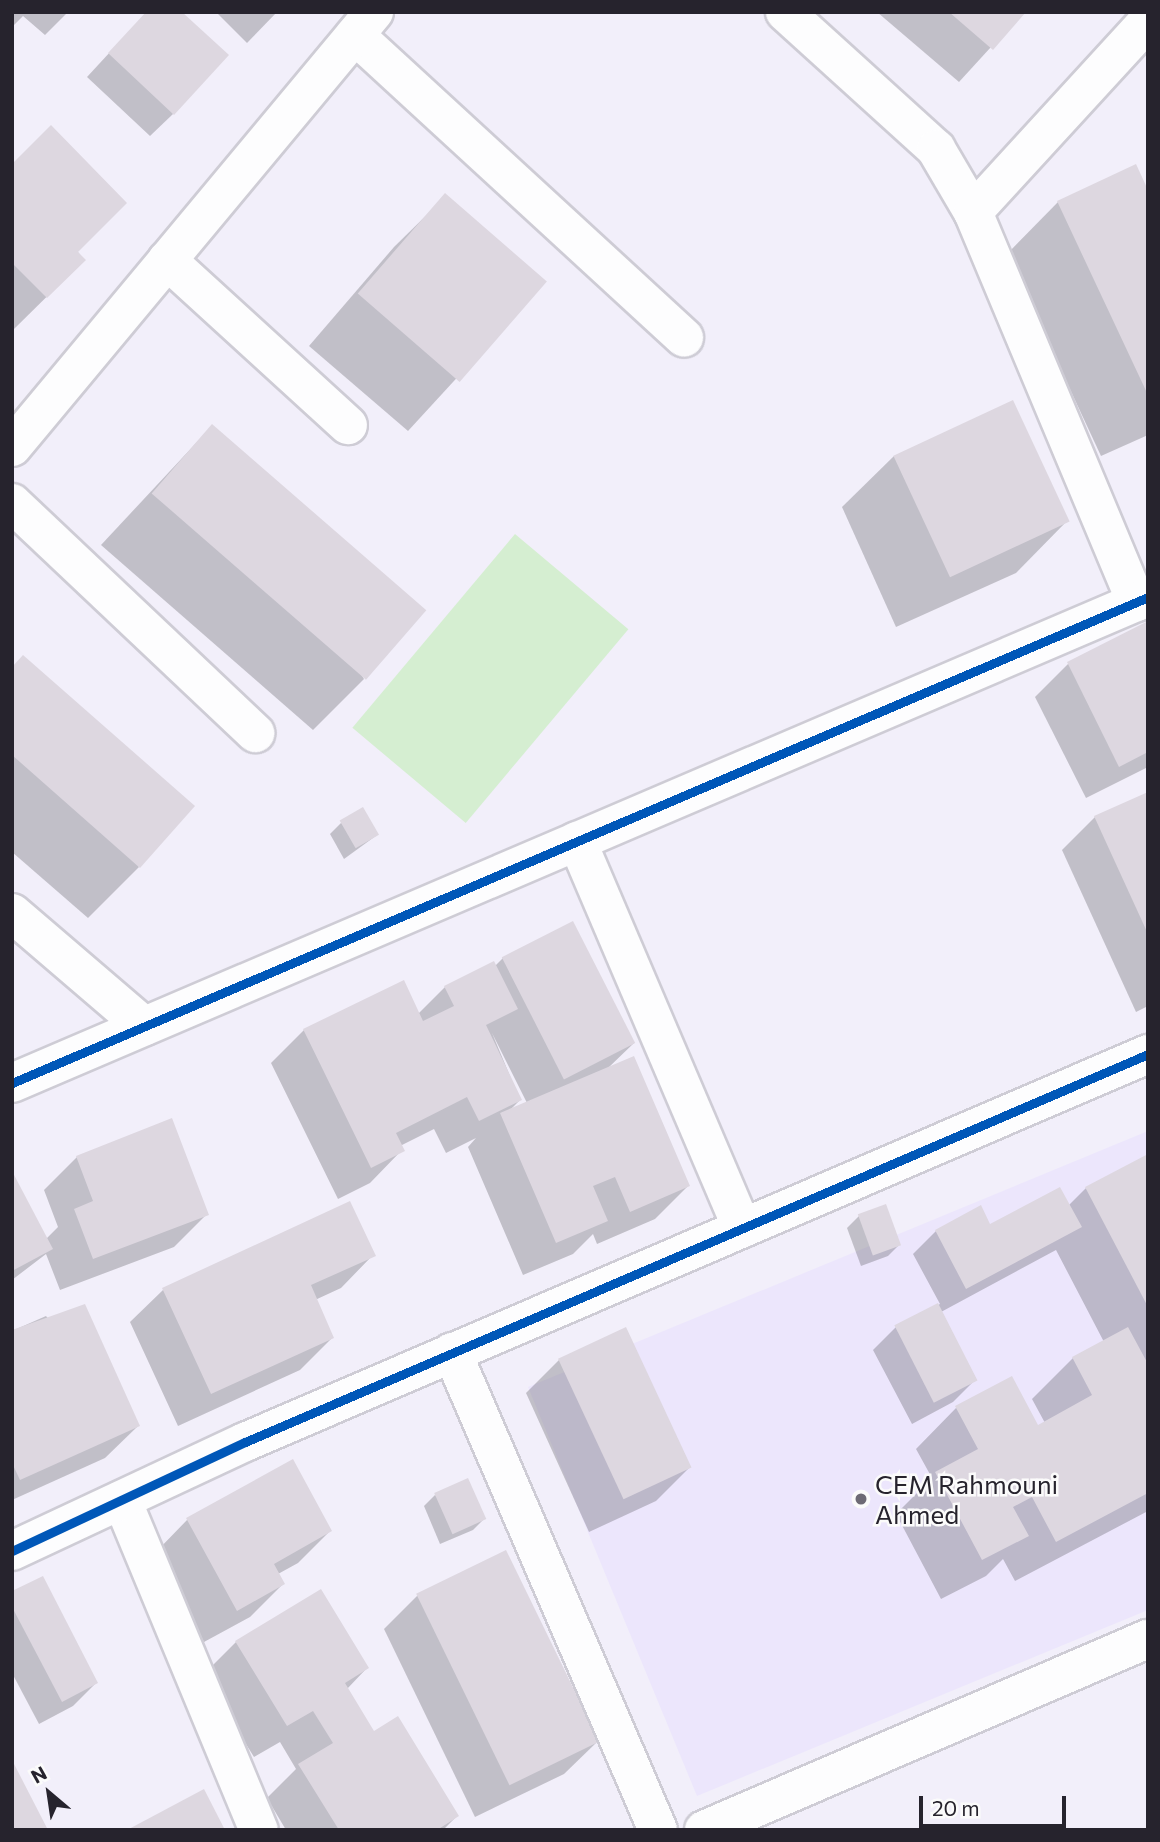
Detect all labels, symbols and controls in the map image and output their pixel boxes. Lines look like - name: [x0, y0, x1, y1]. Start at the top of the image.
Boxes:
- place label: CEM Rahmouni Ahmed: [875, 1468, 1058, 1530]
- marker: CEM Rahmouni Ahmed: [853, 1491, 869, 1507]
- north arrow: [14, 1758, 84, 1828]
- text: N: [27, 1761, 50, 1788]
- scale bar: [922, 1783, 1069, 1827]
- text: 20 m: [932, 1795, 980, 1820]

